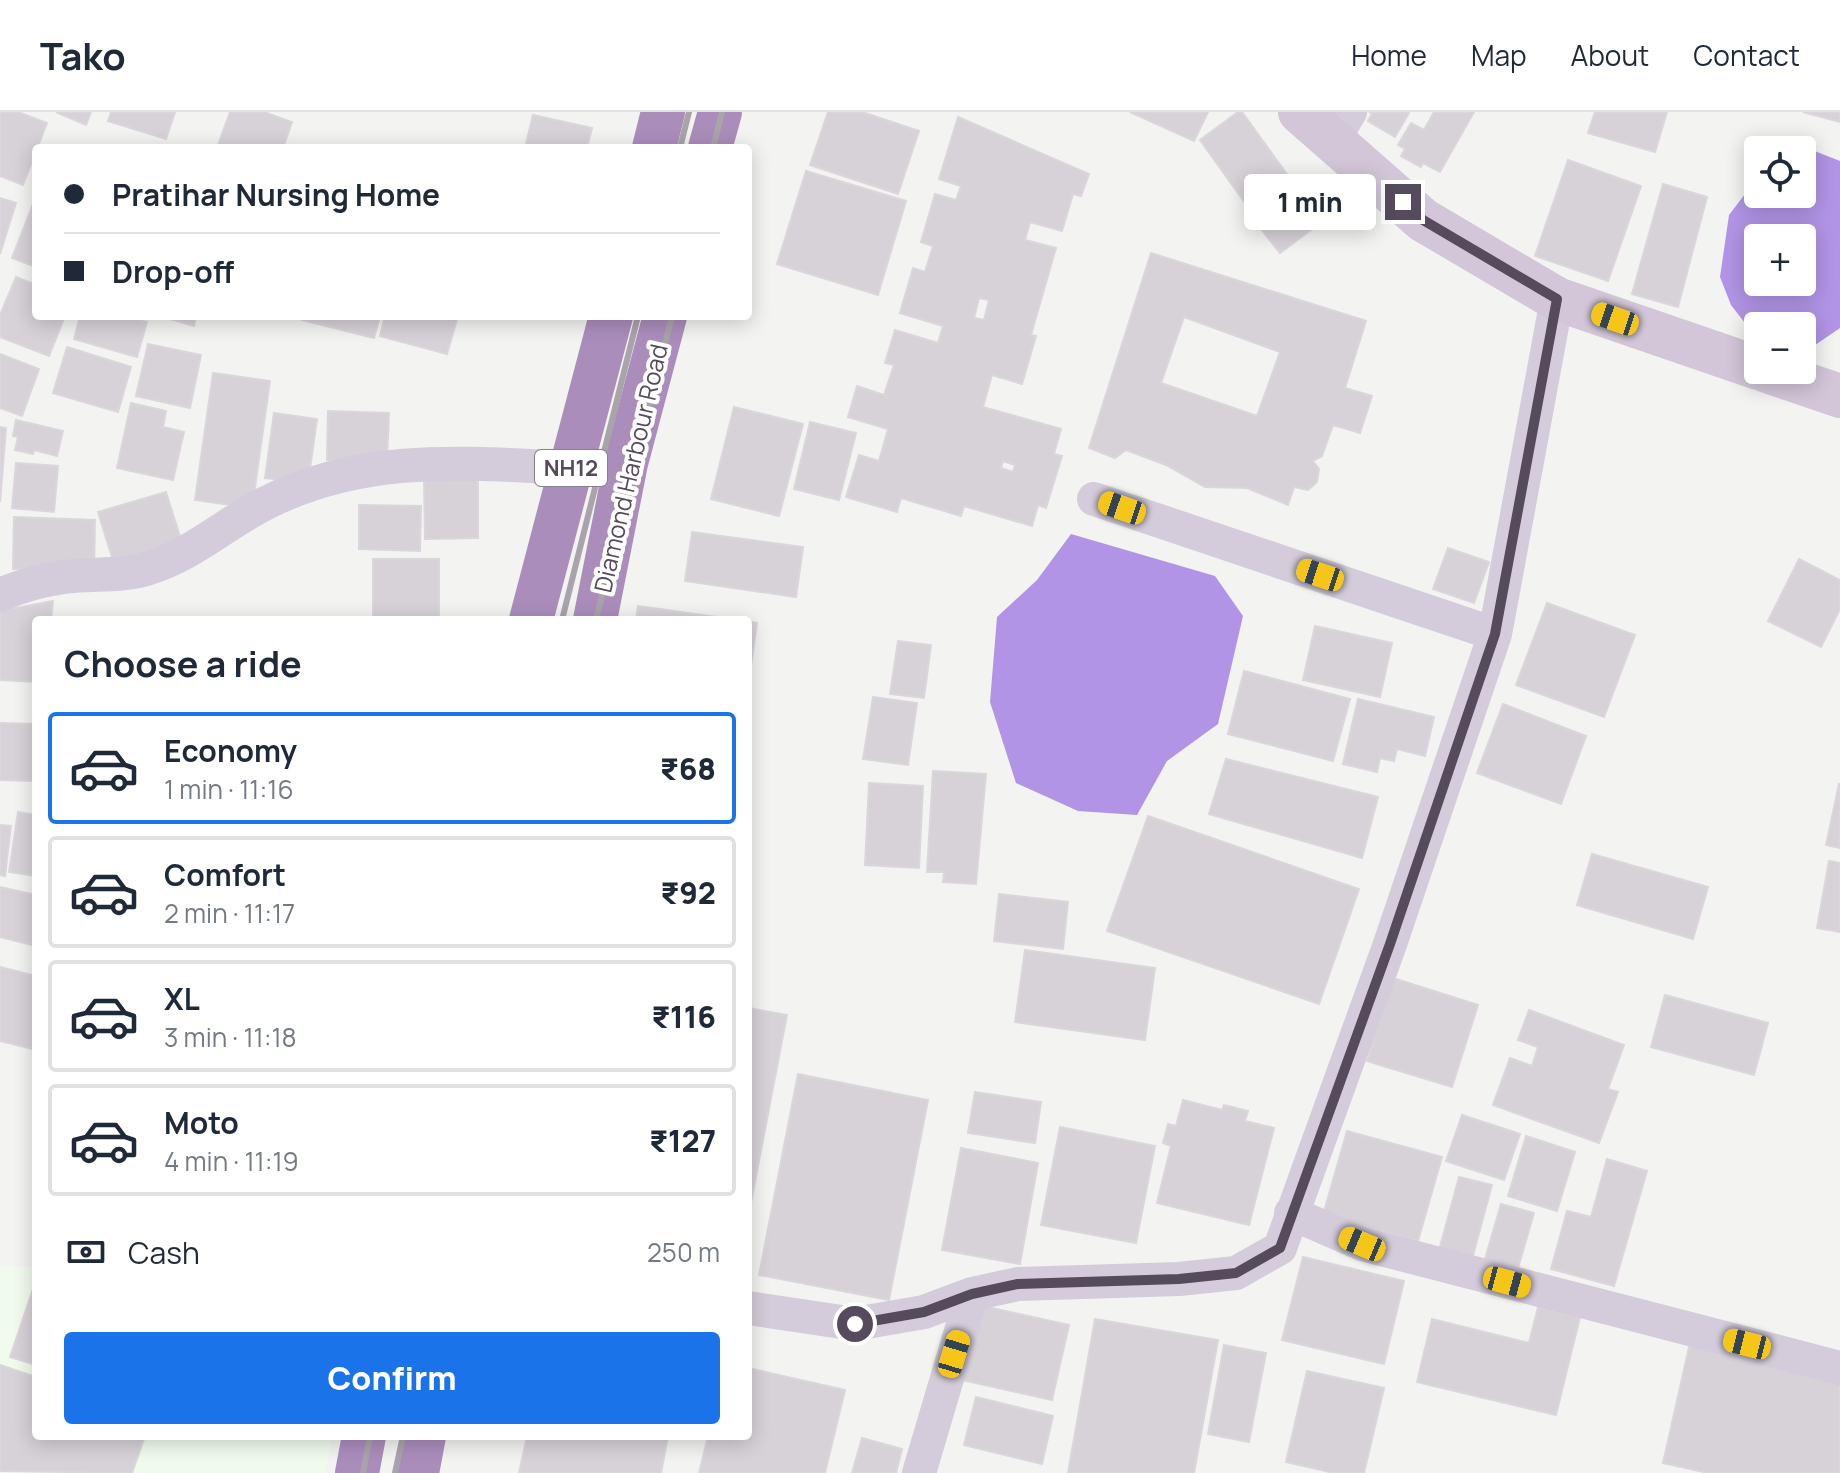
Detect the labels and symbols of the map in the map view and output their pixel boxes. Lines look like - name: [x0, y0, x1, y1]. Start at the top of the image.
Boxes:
- callout: 1 min: [1243, 174, 1375, 230]
- route end: [1385, 184, 1421, 220]
- car: [1588, 300, 1642, 338]
- street label: Diamond Harbour Road: [585, 340, 675, 596]
- road number: NH12: [535, 450, 607, 486]
- car: [1095, 489, 1149, 527]
- car: [1293, 556, 1347, 594]
- car: [1335, 1224, 1389, 1264]
- car: [1481, 1264, 1533, 1300]
- route start: [837, 1306, 873, 1342]
- car: [1721, 1327, 1773, 1361]
- car: [936, 1328, 972, 1380]

